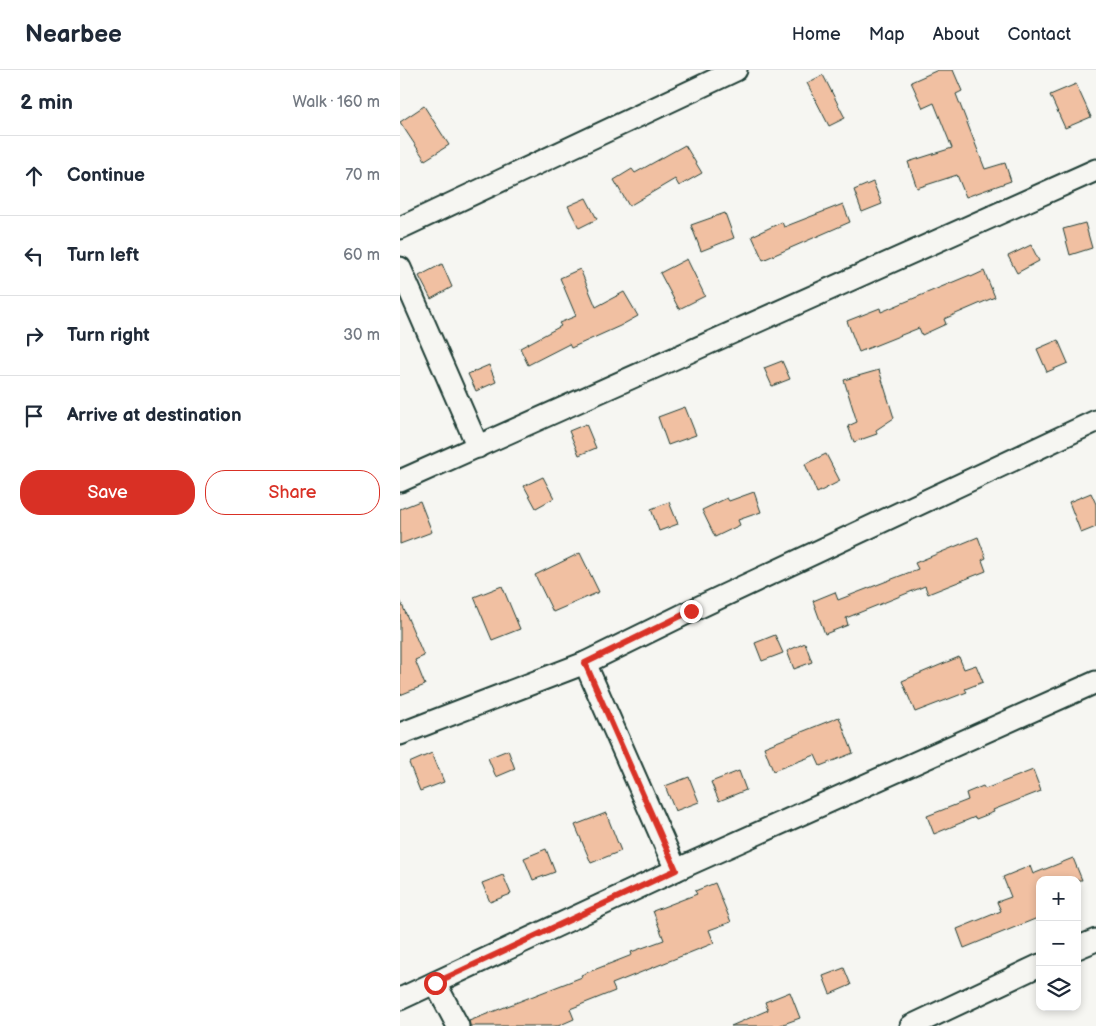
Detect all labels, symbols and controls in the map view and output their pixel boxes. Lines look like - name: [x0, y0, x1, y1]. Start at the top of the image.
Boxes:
- text: Nearbee: [25, 20, 122, 49]
- text: Home: [792, 24, 841, 45]
- text: Map: [869, 24, 905, 45]
- text: About: [933, 24, 980, 45]
- text: Contact: [1008, 24, 1071, 45]
- text: 2 min: [20, 90, 73, 115]
- text: Walk · 160 m: [292, 93, 380, 112]
- icon: ahead: [20, 162, 48, 190]
- text: Continue: [67, 164, 145, 187]
- text: 70 m: [345, 166, 380, 185]
- icon: left: [20, 242, 48, 270]
- text: Turn left: [67, 244, 139, 267]
- text: 60 m: [343, 246, 380, 265]
- icon: right: [20, 322, 48, 350]
- text: Turn right: [67, 324, 150, 347]
- text: 30 m: [343, 326, 380, 345]
- icon: arrive: [20, 402, 48, 430]
- text: Arrive at destination: [67, 404, 242, 427]
- button: Save: [20, 470, 195, 515]
- button: Share: [205, 470, 380, 515]
- route end: [680, 600, 703, 623]
- map controls: [1036, 876, 1081, 1011]
- button: +: [1036, 876, 1081, 921]
- button: −: [1036, 921, 1081, 966]
- button: layers: [1036, 966, 1081, 1011]
- route start: [424, 972, 447, 995]

